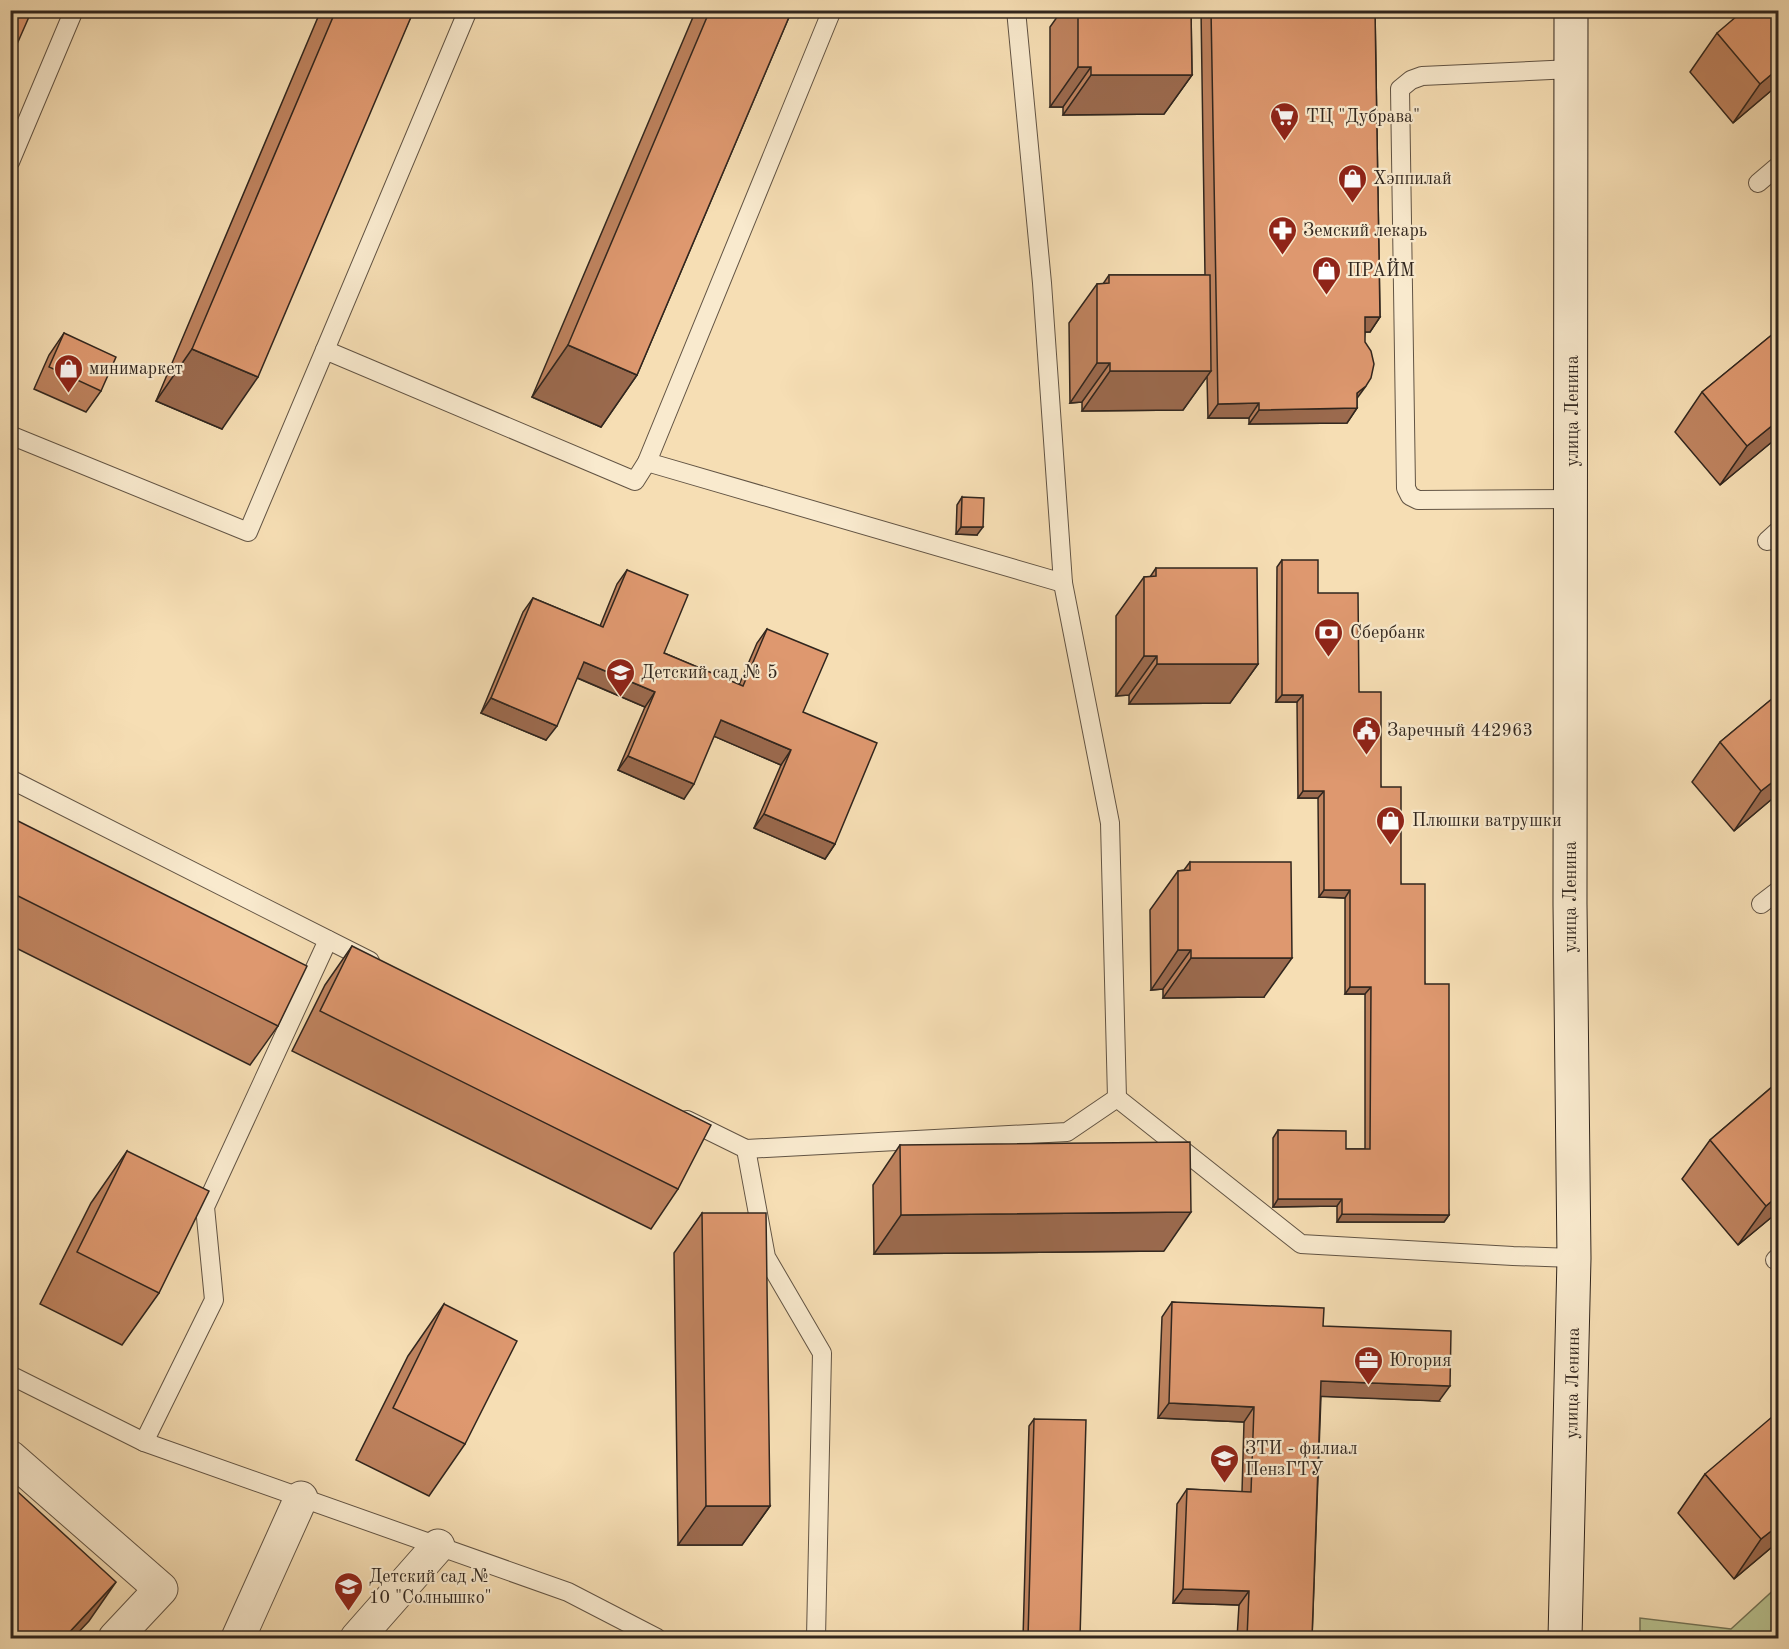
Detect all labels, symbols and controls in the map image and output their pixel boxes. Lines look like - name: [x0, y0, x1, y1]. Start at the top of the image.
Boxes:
- supermarket icon: ТЦ "Дубрава": [1269, 100, 1301, 142]
- place label: ТЦ "Дубрава": [1306, 108, 1420, 126]
- shop icon: Хэппилай: [1336, 162, 1368, 204]
- place label: Хэппилай: [1373, 170, 1452, 188]
- pharmacy icon: Земский лекарь: [1266, 214, 1298, 256]
- place label: Земский лекарь: [1303, 222, 1427, 240]
- shop icon: ПРАЙМ: [1310, 254, 1342, 296]
- place label: ПРАЙМ: [1347, 258, 1415, 280]
- shop icon: минимаркет: [52, 352, 84, 394]
- street label: улица Ленина: [1564, 355, 1582, 467]
- place label: минимаркет: [89, 360, 183, 378]
- bank icon: Сбербанк: [1313, 616, 1345, 658]
- place label: Сбербанк: [1350, 624, 1425, 642]
- school or university icon: Детский сад № 5: [604, 656, 636, 698]
- place label: Детский сад № 5: [641, 664, 778, 682]
- public building icon: Заречный 442963: [1350, 714, 1382, 756]
- place label: Заречный 442963: [1387, 722, 1533, 740]
- shop icon: Плюшки ватрушки: [1375, 804, 1407, 846]
- place label: Плюшки ватрушки: [1412, 812, 1562, 830]
- street label: улица Ленина: [1562, 841, 1580, 953]
- street label: улица Ленина: [1563, 1327, 1583, 1439]
- office icon: Югория: [1352, 1344, 1384, 1386]
- place label: Югория: [1389, 1352, 1451, 1370]
- place label: ЗТИ - филиал ПензГТУ: [1245, 1440, 1358, 1479]
- school or university icon: ЗТИ - филиал ПензГТУ: [1208, 1442, 1240, 1484]
- place label: Детский сад № 10 "Солнышко": [369, 1568, 492, 1607]
- school or university icon: Детский сад № 10 "Солнышко": [332, 1570, 364, 1612]

